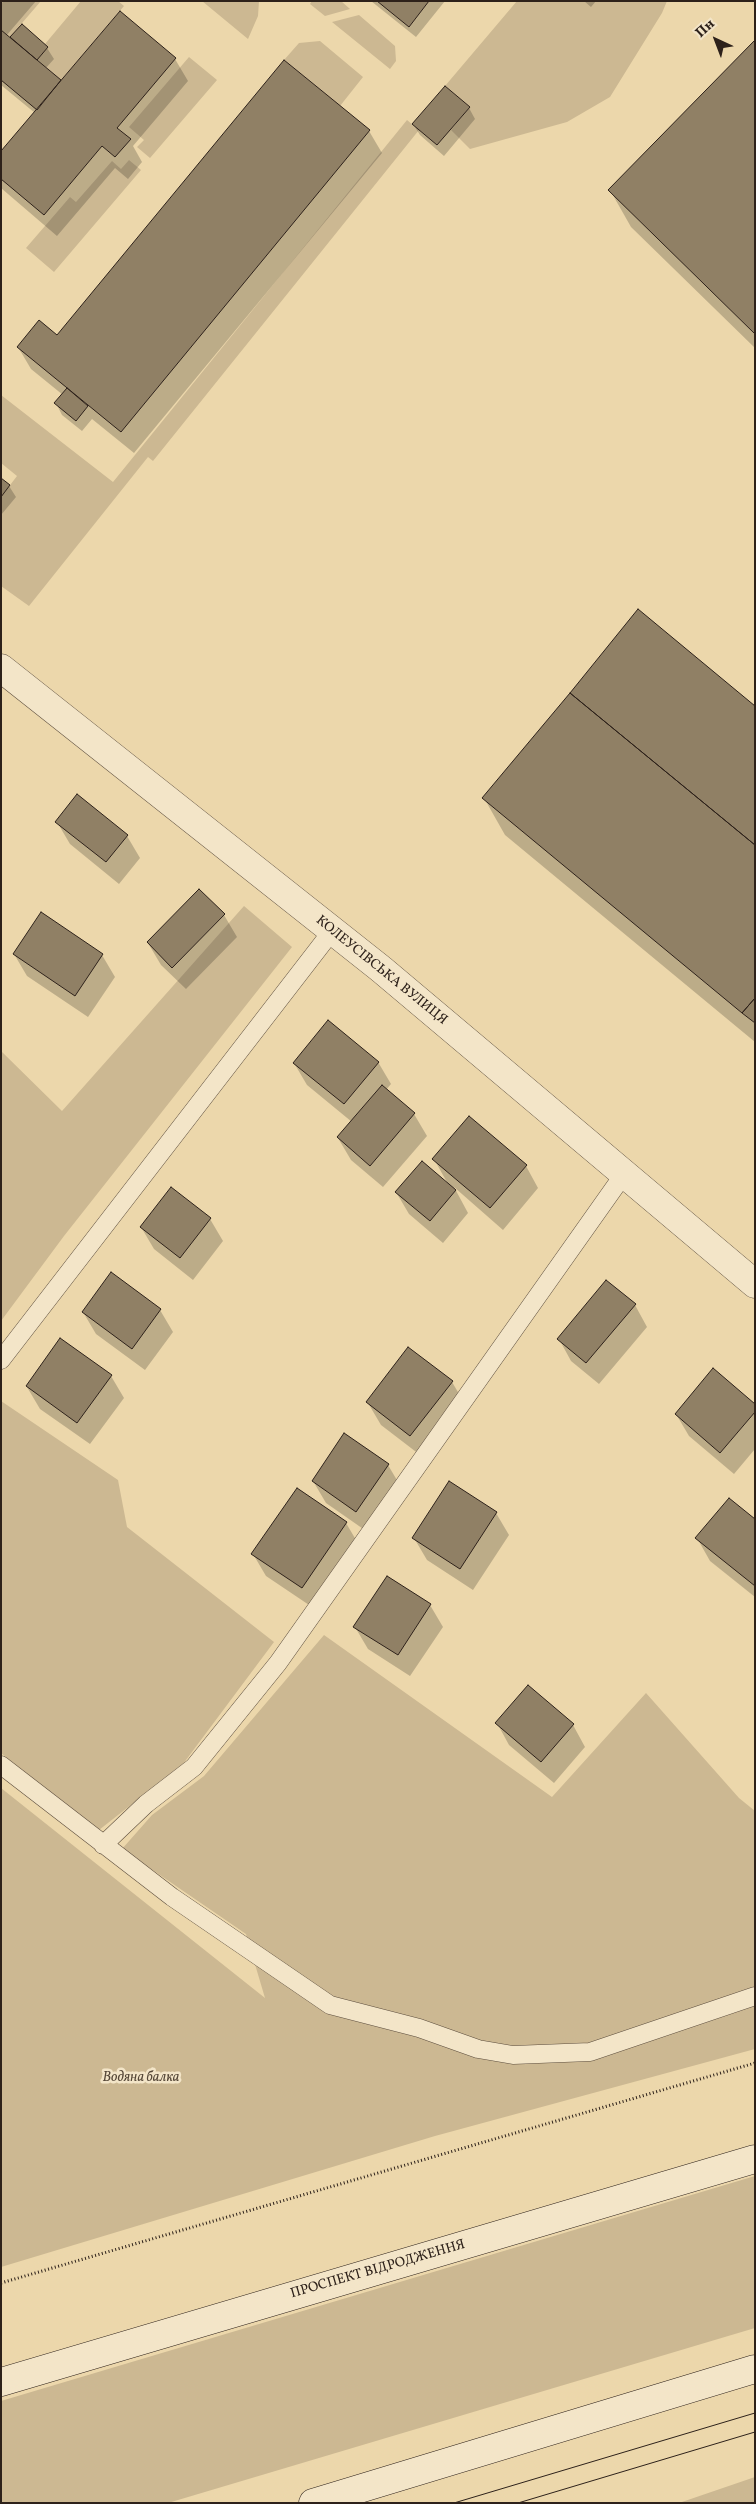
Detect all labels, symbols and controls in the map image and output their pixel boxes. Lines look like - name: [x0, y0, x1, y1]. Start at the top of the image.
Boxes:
- north arrow: [691, 15, 741, 65]
- text: Пн: [692, 15, 719, 42]
- street label: КОЛЕУСІВСЬКА ВУЛИЦЯ: [312, 913, 450, 1029]
- park label: Водяна балка: [103, 2070, 179, 2086]
- street label: ПРОСПЕКТ ВІДРОДЖЕННЯ: [289, 2237, 467, 2303]

